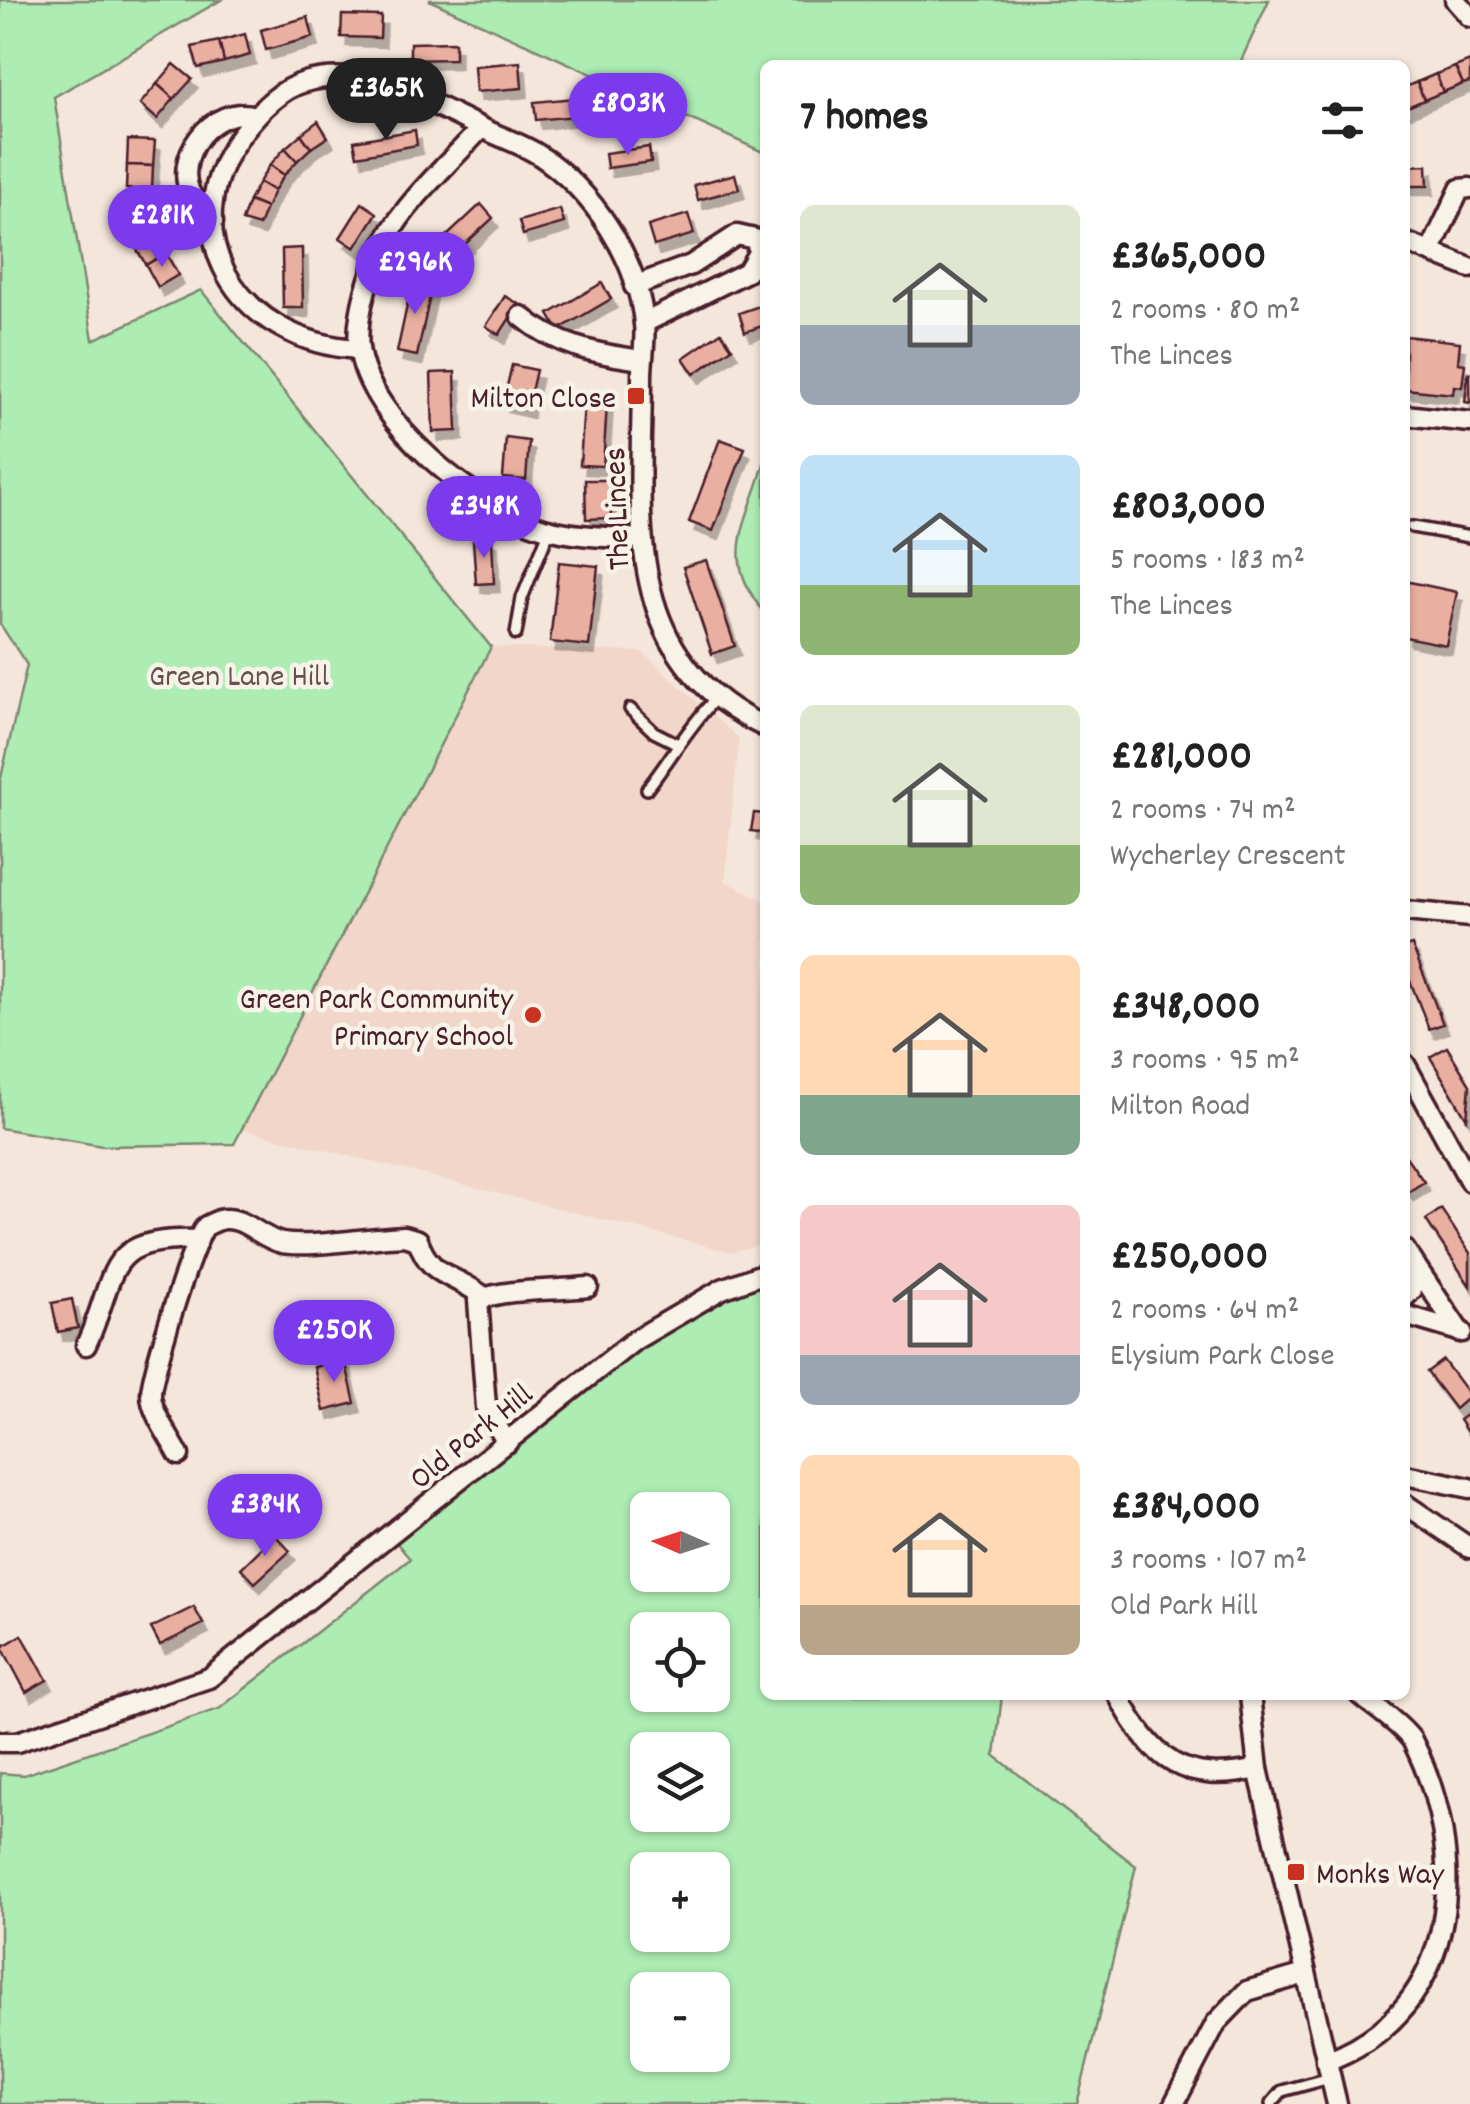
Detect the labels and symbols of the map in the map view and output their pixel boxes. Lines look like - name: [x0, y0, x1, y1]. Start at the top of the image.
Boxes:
- pin: £365K: [316, 58, 456, 143]
- pin: £803K: [558, 73, 698, 158]
- pin: £281K: [92, 185, 232, 270]
- pin: £296K: [345, 232, 485, 317]
- place label: Milton Close: [470, 378, 616, 424]
- marker: Milton Close: [625, 385, 647, 407]
- street label: The Linces: [595, 447, 645, 571]
- pin: £348K: [414, 476, 554, 561]
- park label: Green Lane Hill: [149, 656, 329, 702]
- place label: Green Park Community Primary School: [240, 979, 514, 1062]
- marker: Green Park Community Primary School: [522, 1004, 544, 1026]
- pin: £250K: [264, 1300, 404, 1385]
- street label: Old Park Hill: [401, 1374, 545, 1503]
- pin: £384K: [195, 1474, 335, 1559]
- north arrow: [630, 1492, 730, 1592]
- place label: Monks Way: [1316, 1854, 1445, 1900]
- marker: Monks Way: [1285, 1861, 1307, 1883]

